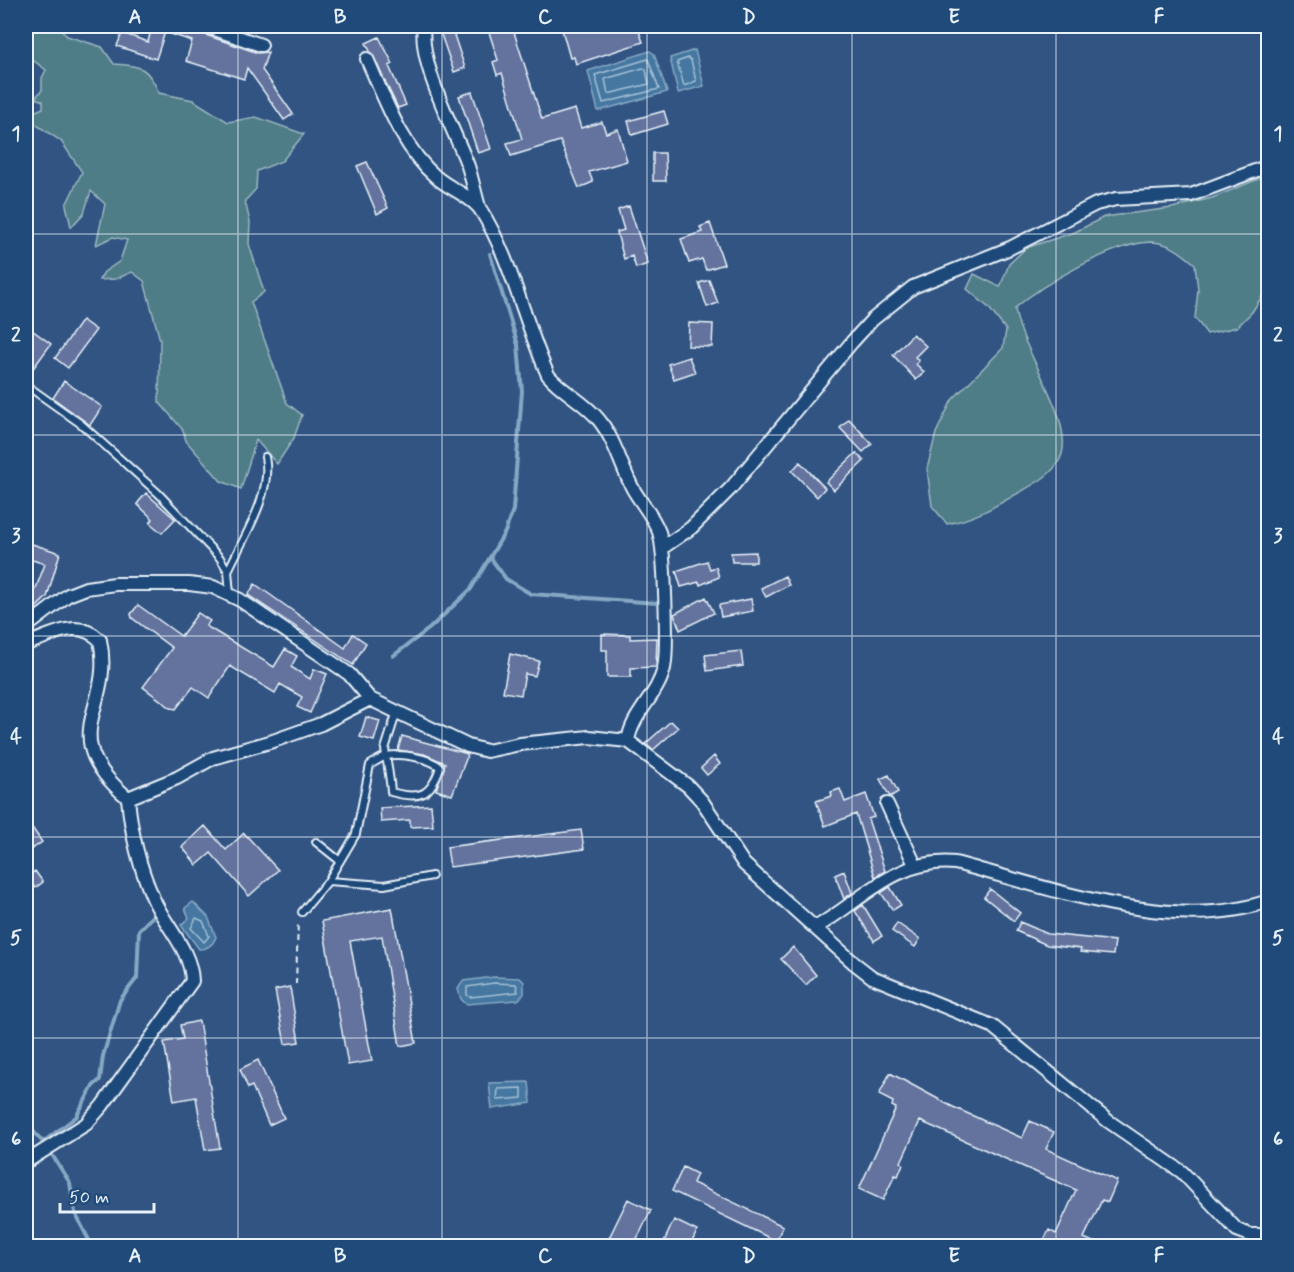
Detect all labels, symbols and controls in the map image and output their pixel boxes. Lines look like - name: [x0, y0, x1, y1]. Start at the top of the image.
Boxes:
- text: A: [128, 4, 142, 31]
- text: B: [334, 4, 347, 31]
- text: C: [538, 4, 553, 31]
- text: D: [742, 4, 756, 31]
- text: E: [948, 4, 960, 31]
- text: F: [1154, 4, 1165, 31]
- text: 1: [12, 121, 20, 148]
- text: 1: [1274, 121, 1282, 148]
- text: 2: [11, 322, 21, 349]
- text: 2: [1273, 322, 1283, 349]
- text: 3: [11, 523, 21, 550]
- text: 3: [1273, 523, 1283, 550]
- text: 4: [10, 724, 22, 751]
- text: 4: [1272, 724, 1284, 751]
- text: 5: [10, 925, 22, 952]
- text: 5: [1272, 925, 1284, 952]
- text: 6: [11, 1126, 21, 1153]
- text: 6: [1273, 1126, 1283, 1153]
- scale bar: [60, 1176, 154, 1214]
- text: 50 m: [69, 1186, 109, 1210]
- text: A: [128, 1243, 142, 1270]
- text: B: [334, 1243, 347, 1270]
- text: C: [538, 1243, 553, 1270]
- text: D: [742, 1243, 756, 1270]
- text: E: [948, 1243, 960, 1270]
- text: F: [1154, 1243, 1165, 1270]

